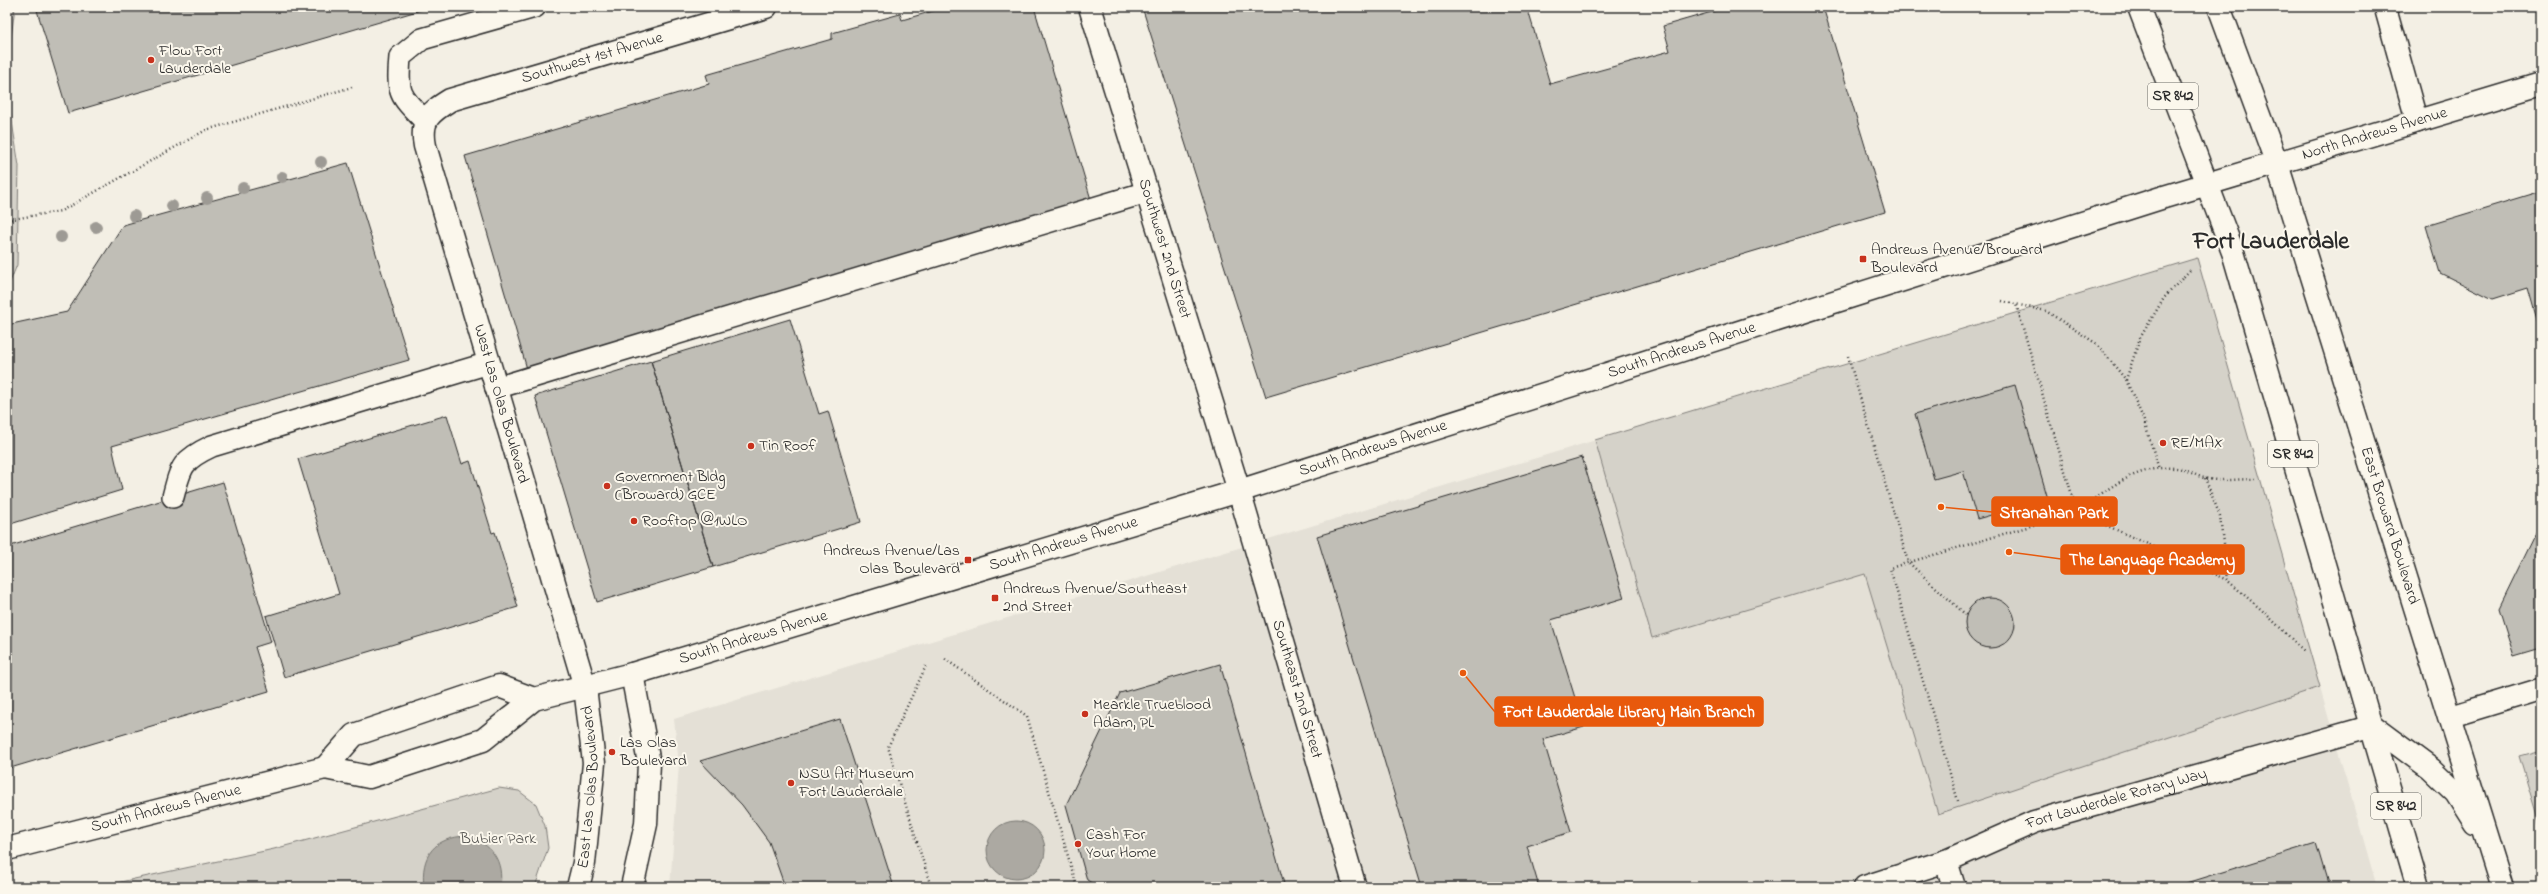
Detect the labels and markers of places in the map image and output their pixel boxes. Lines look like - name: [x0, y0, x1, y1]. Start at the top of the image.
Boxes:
- place label: Flow Fort Lauderdale: [158, 39, 232, 81]
- marker: Flow Fort Lauderdale: [146, 55, 156, 65]
- place label: Andrews Avenue/Broward Boulevard: [1870, 238, 2042, 280]
- marker: Andrews Avenue/Broward Boulevard: [1858, 254, 1868, 264]
- place label: RE/MAX: [2171, 431, 2223, 455]
- place label: Tin Roof: [759, 434, 816, 458]
- marker: RE/MAX: [2158, 438, 2168, 448]
- marker: Tin Roof: [746, 441, 756, 451]
- place label: Government Bldg (Broward) GCE: [615, 465, 726, 507]
- marker: Government Bldg (Broward) GCE: [602, 481, 612, 491]
- callout: Stranahan Park: [1992, 497, 2117, 526]
- place label: Rooftop @1WLO: [642, 509, 748, 533]
- marker: Rooftop @1WLO: [629, 516, 639, 526]
- place label: Andrews Avenue/Las Olas Boulevard: [823, 539, 960, 581]
- callout: The Language Academy: [2061, 545, 2244, 574]
- marker: Andrews Avenue/Las Olas Boulevard: [963, 555, 973, 565]
- place label: Andrews Avenue/Southeast 2nd Street: [1003, 577, 1188, 619]
- marker: Andrews Avenue/Southeast 2nd Street: [990, 593, 1000, 603]
- place label: Mearkle Trueblood Adam, PL: [1093, 693, 1211, 735]
- callout: Fort Lauderdale Library Main Branch: [1495, 697, 1763, 726]
- marker: Mearkle Trueblood Adam, PL: [1080, 709, 1090, 719]
- place label: Las Olas Boulevard: [619, 731, 687, 773]
- marker: Las Olas Boulevard: [607, 747, 617, 757]
- place label: NSU Art Museum Fort Lauderdale: [798, 762, 914, 804]
- marker: NSU Art Museum Fort Lauderdale: [786, 778, 796, 788]
- place label: Cash For Your Home: [1086, 823, 1157, 865]
- marker: Cash For Your Home: [1073, 839, 1083, 849]

